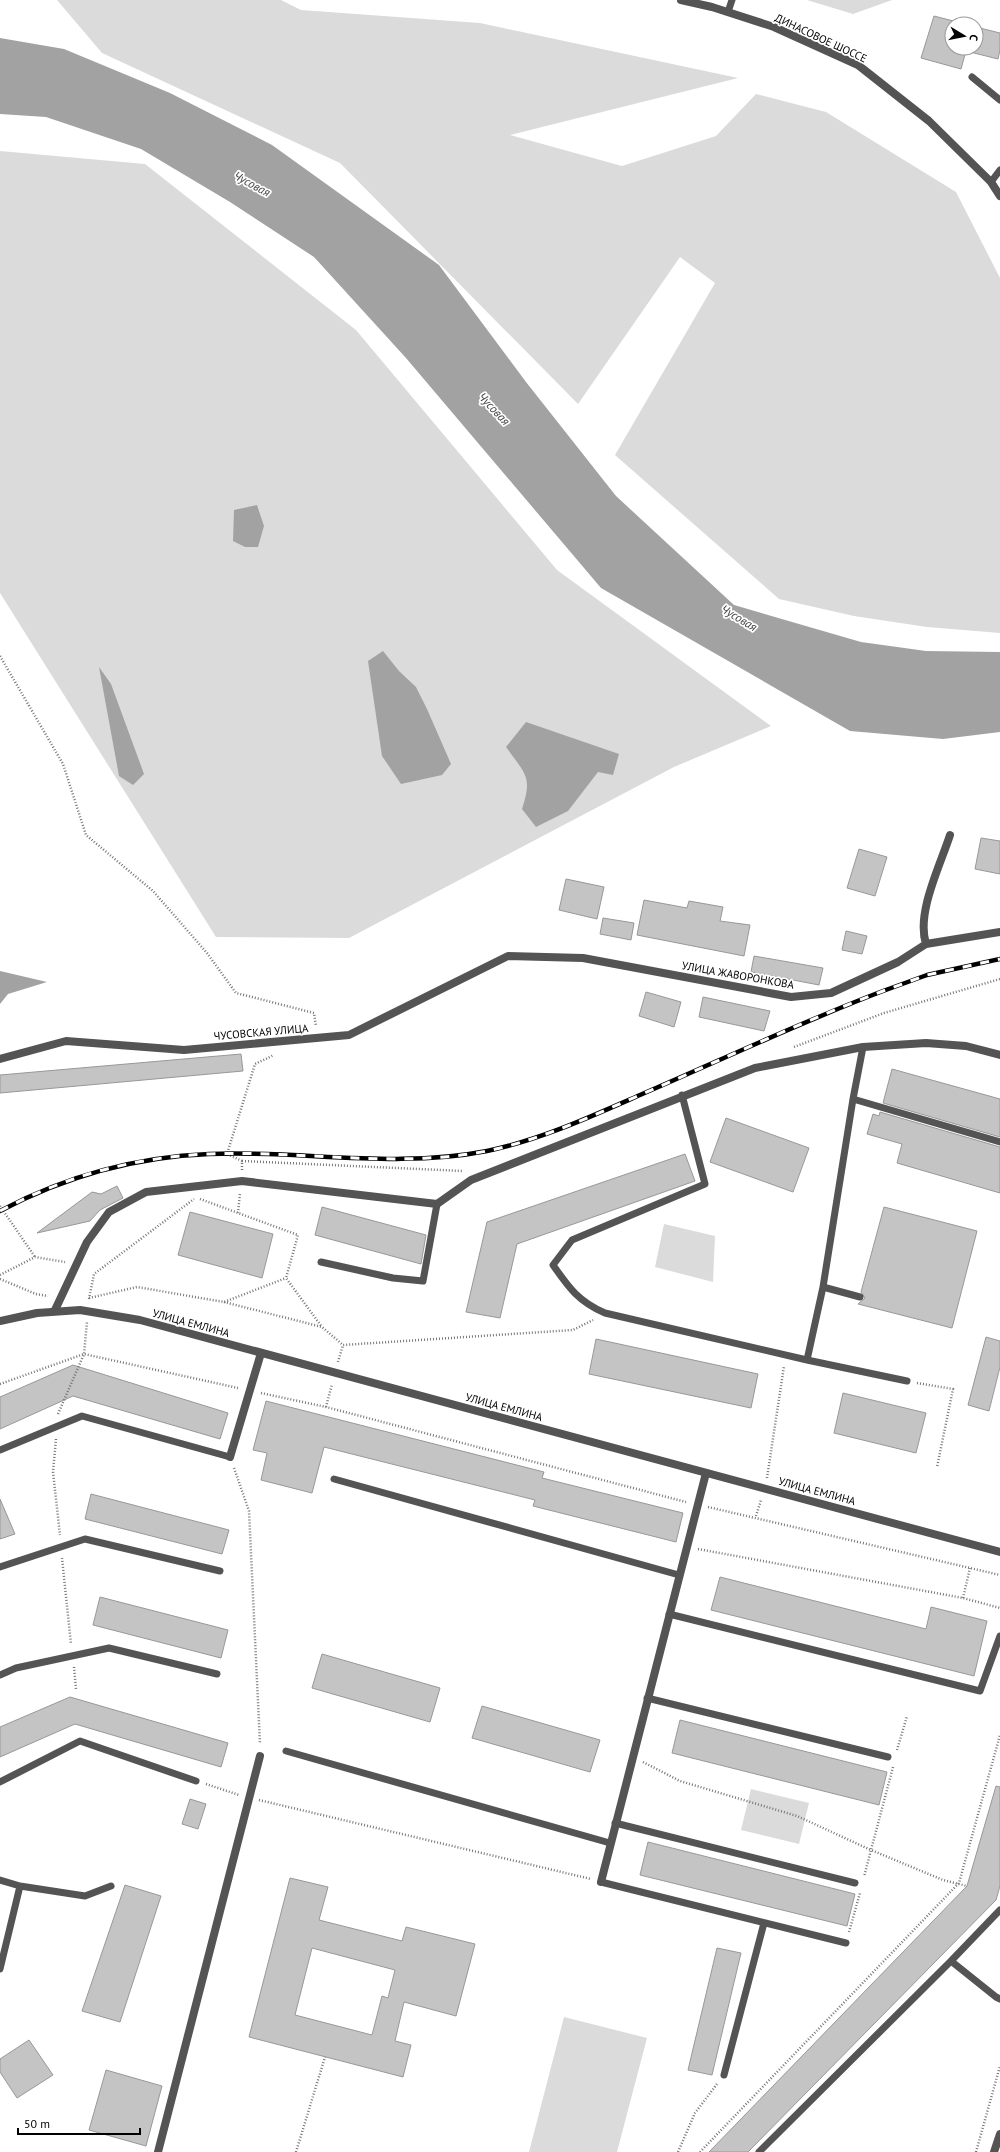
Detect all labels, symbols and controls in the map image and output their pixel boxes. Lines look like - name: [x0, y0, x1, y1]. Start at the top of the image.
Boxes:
- street label: ДИНАСОВОЕ ШОССЕ: [773, 11, 869, 66]
- north arrow: [944, 16, 984, 56]
- text: С: [966, 33, 981, 42]
- water label: Чусовая: [231, 167, 274, 200]
- water label: Чусовая: [475, 389, 514, 429]
- water label: Чусовая: [718, 601, 760, 634]
- street label: УЛИЦА ЖАВОРОНКОВА: [681, 958, 796, 992]
- street label: ЧУСОВСКАЯ УЛИЦА: [213, 1021, 309, 1043]
- street label: УЛИЦА ЕМЛИНА: [151, 1306, 232, 1340]
- street label: УЛИЦА ЕМЛИНА: [464, 1390, 545, 1424]
- street label: УЛИЦА ЕМЛИНА: [777, 1474, 858, 1508]
- scale bar: [18, 2110, 140, 2136]
- text: 50 m: [24, 2116, 50, 2131]

